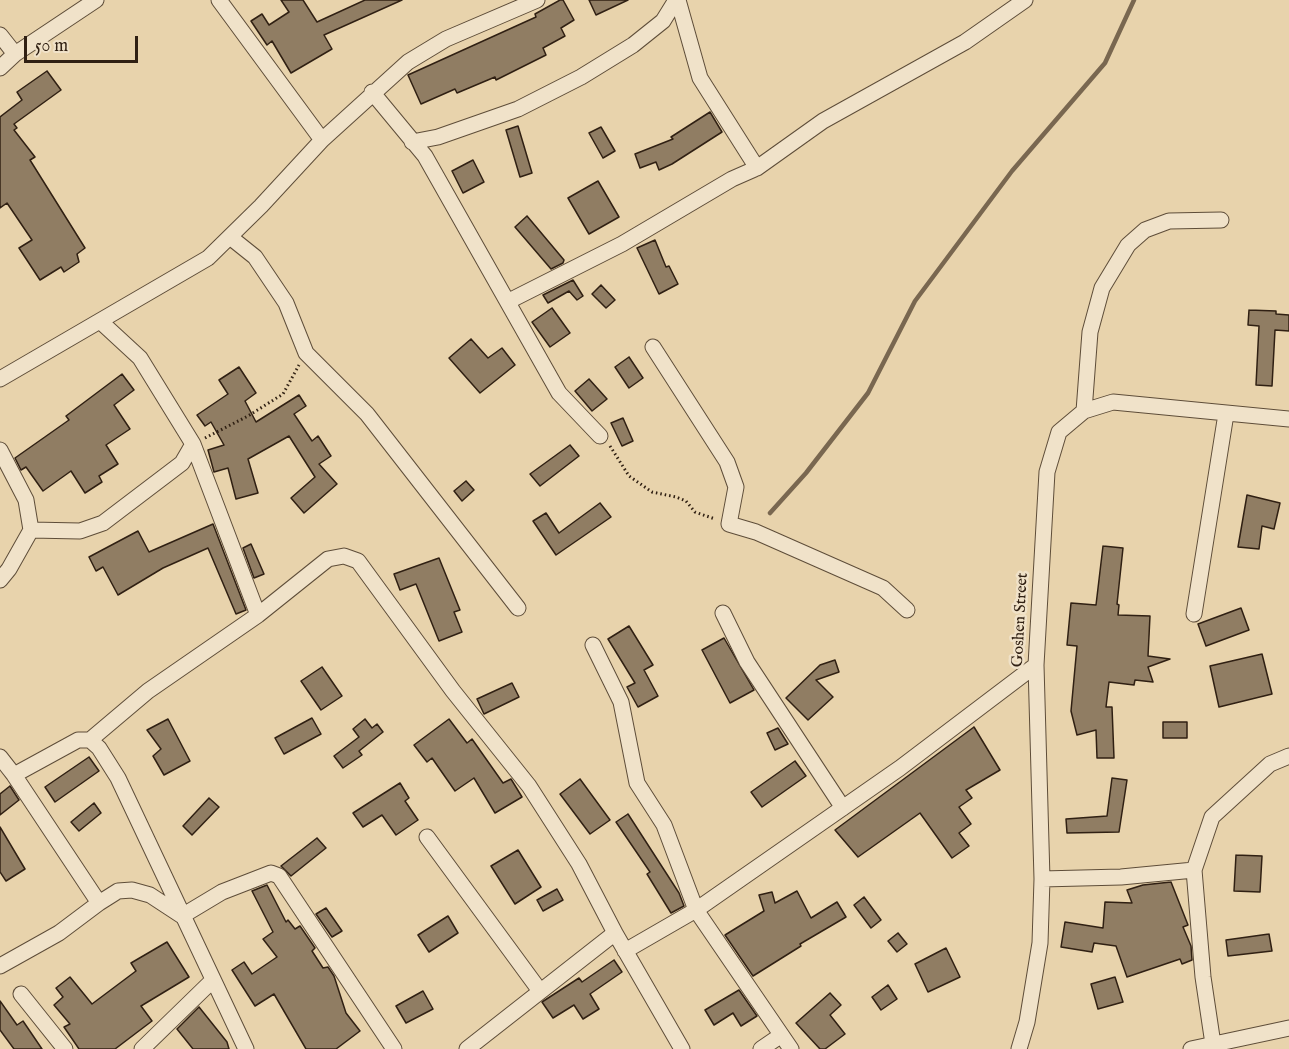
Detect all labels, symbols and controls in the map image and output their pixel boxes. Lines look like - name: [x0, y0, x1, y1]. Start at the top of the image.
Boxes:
- scale bar: [27, 24, 141, 62]
- text: 50 m: [35, 35, 68, 58]
- street label: Goshen Street: [1009, 572, 1033, 668]

